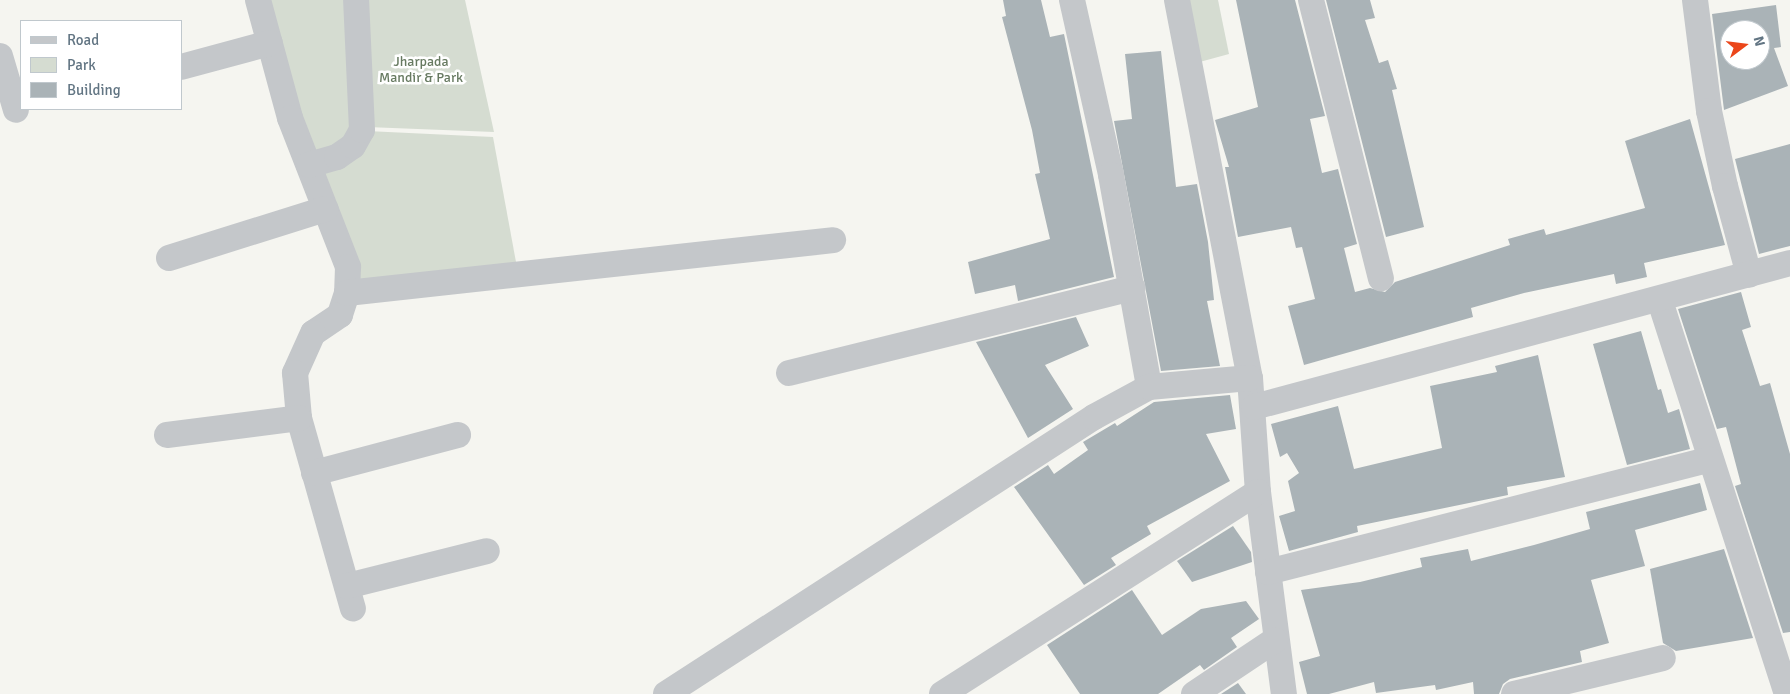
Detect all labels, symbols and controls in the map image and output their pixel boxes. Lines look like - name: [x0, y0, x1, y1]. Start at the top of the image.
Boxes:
- legend: [20, 20, 182, 110]
- north arrow: [1720, 20, 1770, 70]
- text: Road: [67, 31, 99, 49]
- text: N: [1750, 34, 1768, 48]
- park label: Jharpada Mandir & Park: [379, 54, 463, 86]
- text: Park: [67, 56, 96, 74]
- text: Building: [67, 81, 121, 99]

